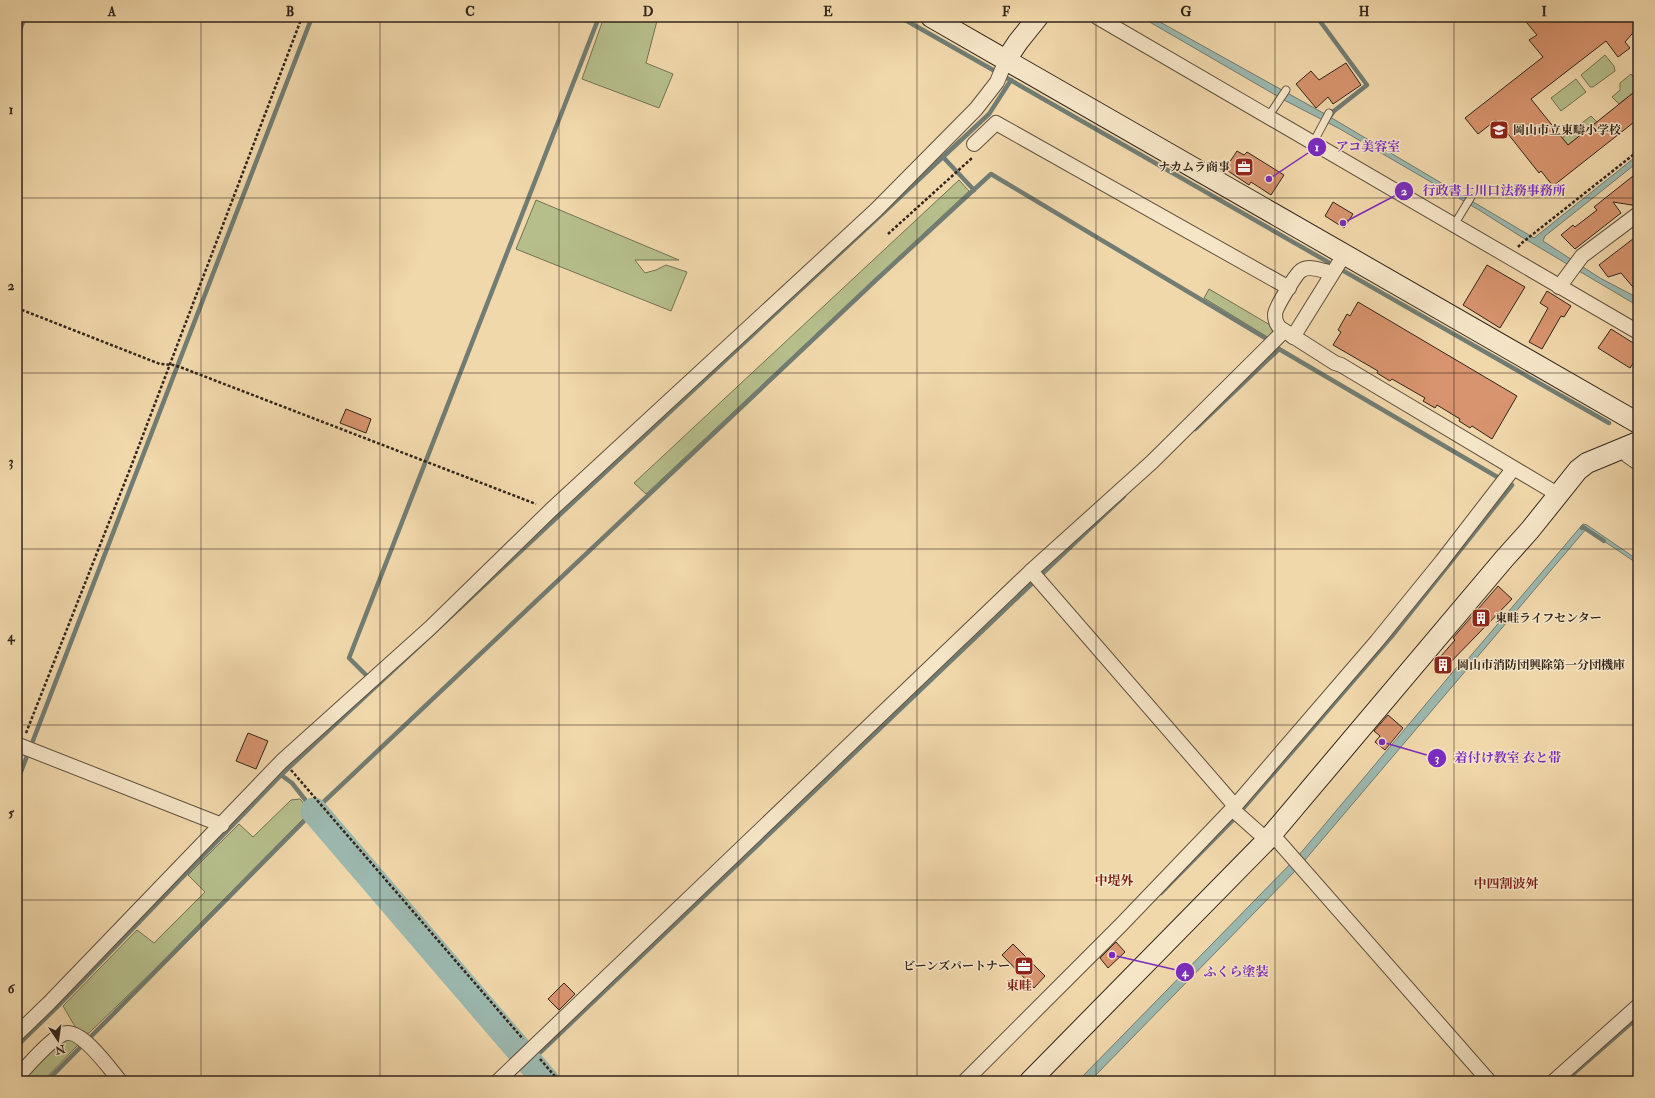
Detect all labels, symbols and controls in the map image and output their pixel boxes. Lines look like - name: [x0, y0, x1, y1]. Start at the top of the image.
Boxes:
- text: A: [107, 4, 117, 20]
- text: B: [286, 4, 294, 20]
- text: C: [465, 4, 475, 20]
- text: D: [643, 4, 654, 20]
- text: E: [823, 4, 833, 20]
- text: F: [1002, 4, 1011, 20]
- text: G: [1181, 4, 1192, 20]
- text: H: [1359, 4, 1370, 20]
- text: I: [1541, 4, 1547, 20]
- text: 1: [9, 102, 14, 118]
- school or university icon: 岡山市立東疇小学校: [1488, 119, 1510, 141]
- place label: 岡山市立東疇小学校: [1513, 123, 1621, 138]
- callout: アコ美容室: [1307, 134, 1408, 159]
- text: アコ美容室: [1336, 139, 1400, 155]
- text: 1: [1315, 140, 1319, 155]
- office icon: ナカムラ商事: [1233, 156, 1255, 178]
- place label: ナカムラ商事: [1158, 160, 1230, 175]
- callout: 行政書士川口法務事務所: [1394, 178, 1573, 203]
- text: 行政書士川口法務事務所: [1422, 183, 1566, 199]
- text: 2: [1401, 184, 1407, 199]
- text: 2: [8, 278, 15, 294]
- text: 3: [9, 454, 14, 470]
- building icon: 東畦ライフセンター: [1470, 607, 1492, 629]
- place label: 東畦ライフセンター: [1495, 611, 1602, 626]
- text: 4: [6, 629, 15, 645]
- building icon: 岡山市消防団興除第一分団機庫: [1432, 654, 1454, 676]
- place label: 岡山市消防団興除第一分団機庫: [1457, 658, 1625, 673]
- callout: 着付け教室 衣と帯: [1427, 745, 1570, 770]
- text: 着付け教室 衣と帯: [1455, 750, 1561, 766]
- text: 3: [1435, 751, 1440, 766]
- text: 5: [8, 805, 14, 821]
- district label: 中堤外: [1094, 873, 1134, 889]
- district label: 中四割波舛: [1473, 876, 1539, 892]
- office icon: ビーンズパートナー: [1013, 955, 1035, 977]
- place label: ビーンズパートナー: [903, 959, 1010, 974]
- callout: ふくら塗装: [1175, 959, 1276, 984]
- text: ふくら塗装: [1203, 964, 1269, 980]
- text: 4: [1181, 965, 1190, 980]
- district label: 東畦: [1006, 978, 1032, 994]
- text: 6: [8, 981, 16, 997]
- north arrow: [38, 1020, 78, 1060]
- text: N: [53, 1042, 67, 1057]

